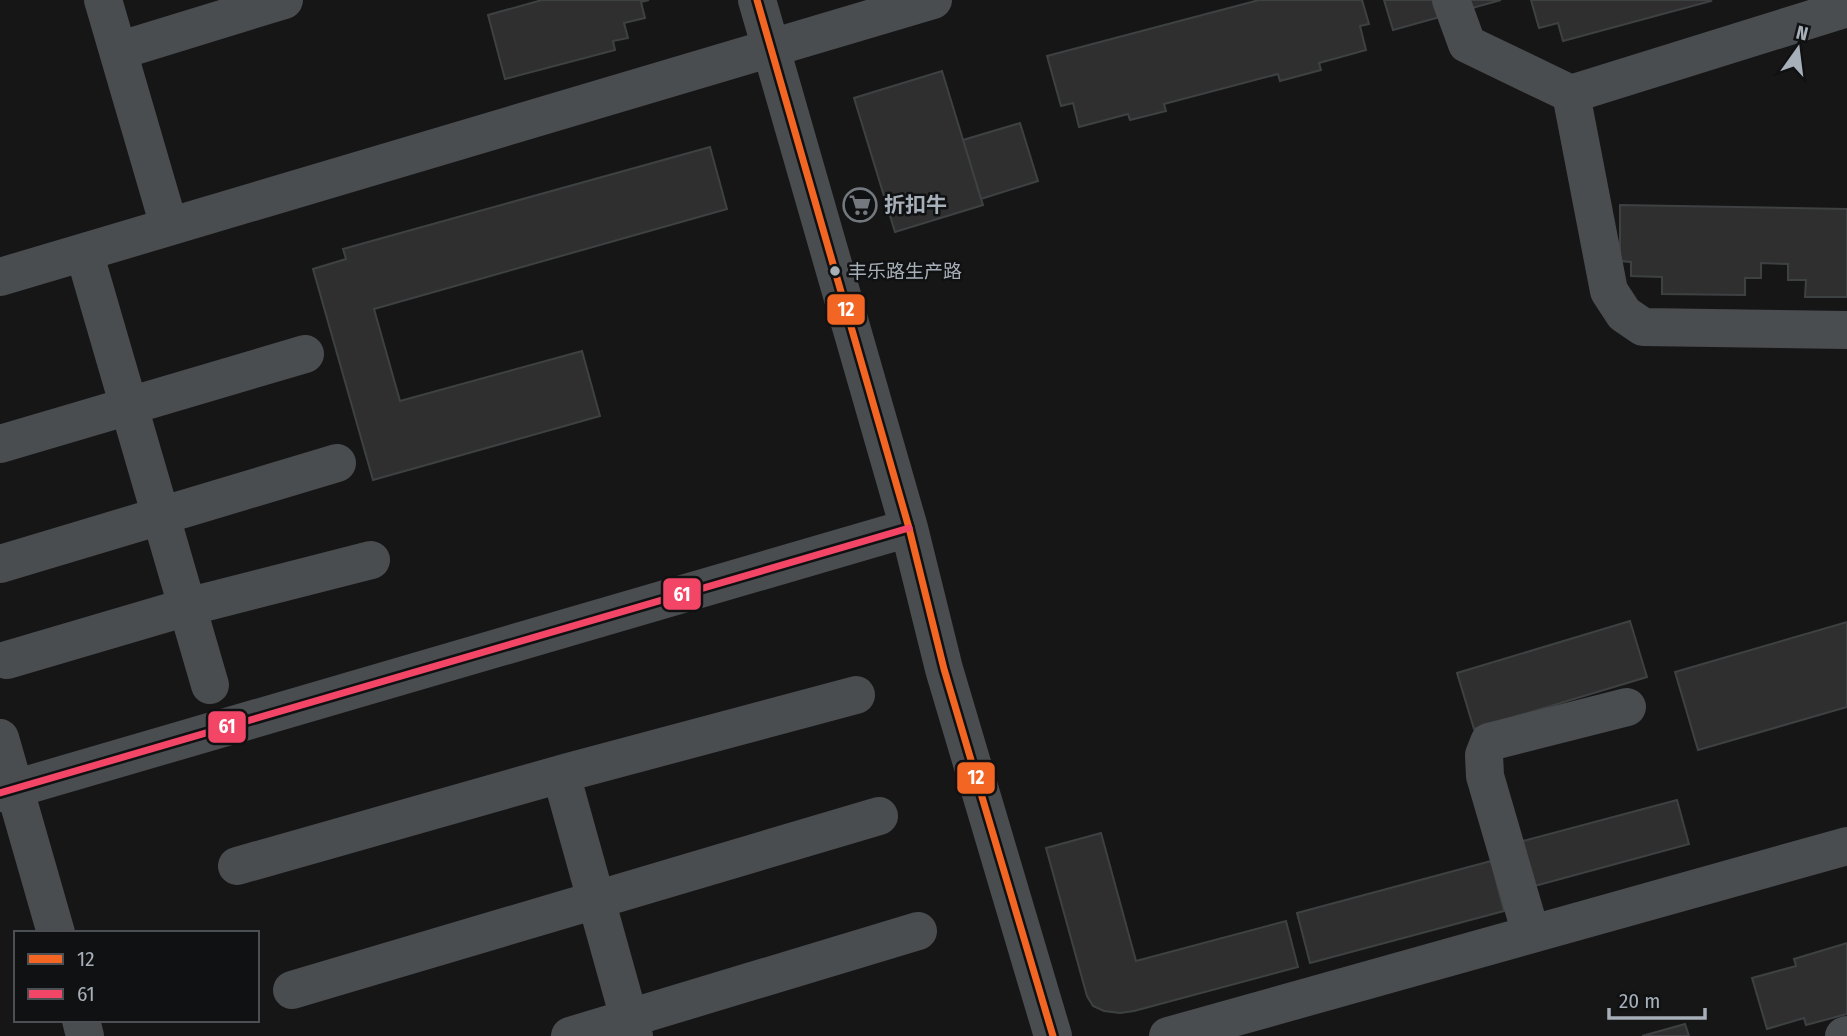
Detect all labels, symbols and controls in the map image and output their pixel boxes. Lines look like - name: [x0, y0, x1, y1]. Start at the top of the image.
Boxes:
- north arrow: [1763, 14, 1833, 84]
- text: N: [1794, 20, 1810, 46]
- supermarket icon: 折扣牛: [841, 186, 879, 224]
- place label: 折扣牛: [884, 192, 947, 218]
- place label: 丰乐路生产路: [848, 260, 962, 283]
- marker: 丰乐路生产路: [828, 264, 842, 278]
- line badge: 12: [826, 293, 866, 326]
- text: 12: [838, 298, 855, 321]
- line badge: 61: [662, 577, 702, 611]
- text: 61: [673, 583, 691, 606]
- line badge: 61: [207, 710, 247, 744]
- text: 61: [218, 715, 236, 738]
- line badge: 12: [956, 761, 996, 795]
- text: 12: [968, 766, 985, 789]
- legend: [14, 931, 259, 1022]
- text: 12: [77, 946, 94, 972]
- scale bar: [1609, 976, 1705, 1020]
- text: 61: [77, 981, 95, 1007]
- text: 20 m: [1619, 988, 1660, 1014]

